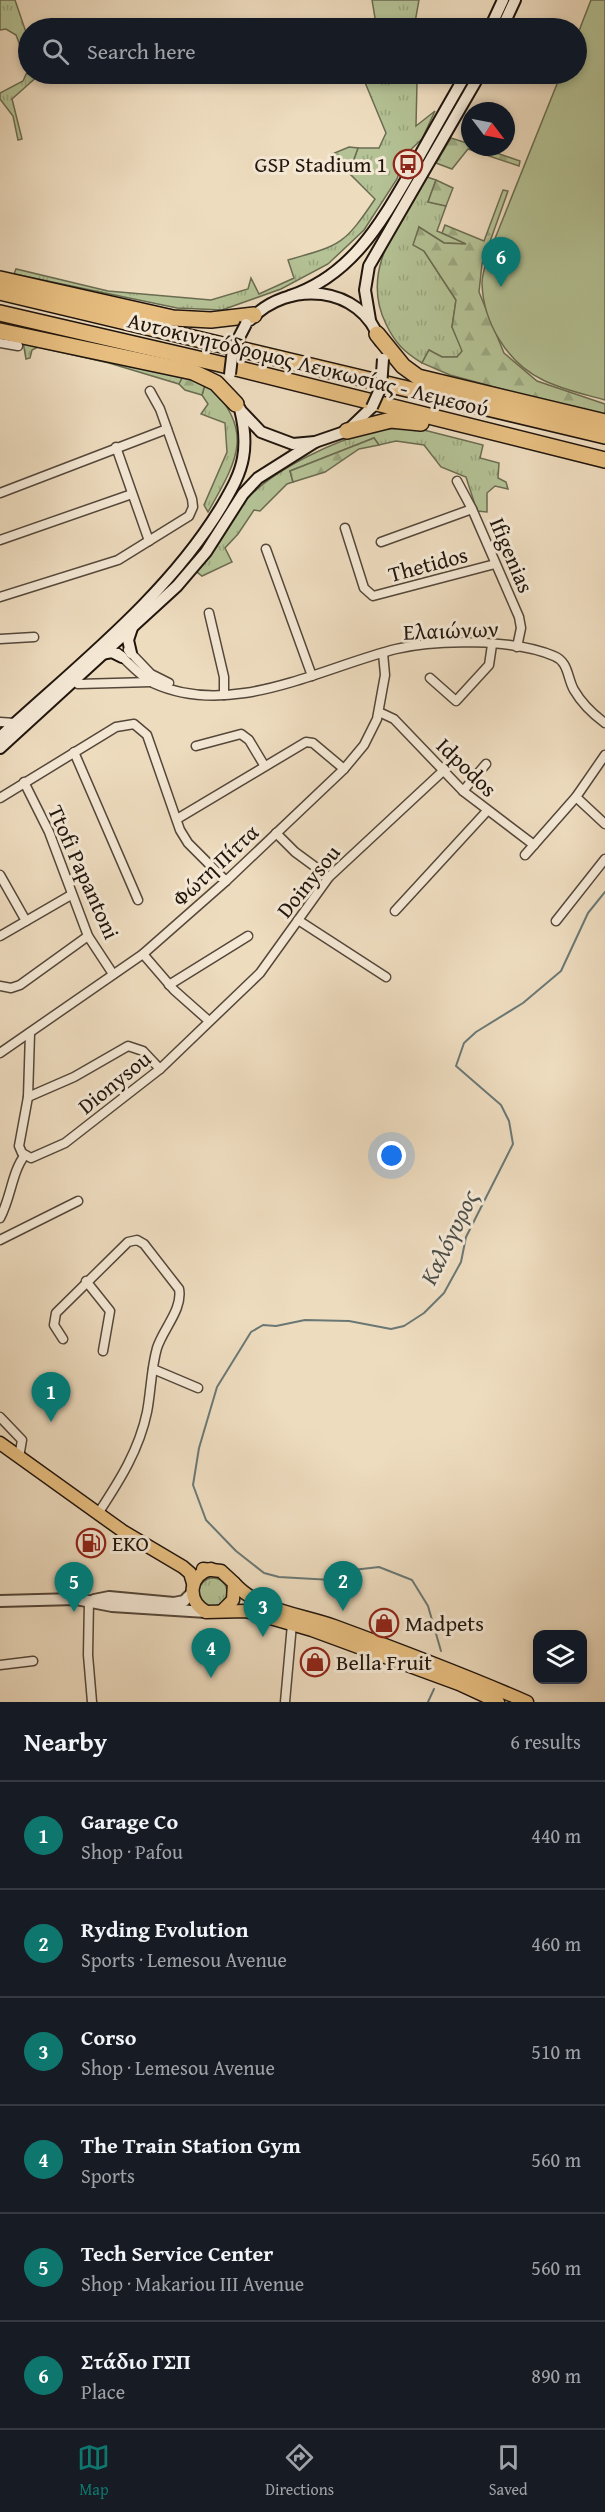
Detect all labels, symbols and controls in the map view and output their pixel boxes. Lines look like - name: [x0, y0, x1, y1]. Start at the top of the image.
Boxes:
- search box: [18, 18, 587, 84]
- icon: search: [39, 35, 72, 68]
- text: Search here: [87, 35, 196, 67]
- north arrow: [461, 102, 515, 156]
- place label: GSP Stadium 1: [254, 148, 387, 180]
- bus stop icon: GSP Stadium 1: [392, 148, 424, 180]
- pin: 6: [482, 238, 520, 287]
- street label: Αυτοκινητόδρομος Λευκωσίας - Λεμεσού: [124, 304, 492, 424]
- street label: Ifigenias: [482, 512, 542, 598]
- street label: Thetidos: [385, 538, 471, 590]
- street label: Ελαιώνων: [403, 612, 499, 648]
- street label: Idpodos: [430, 730, 504, 804]
- street label: Ttofi Papantoni: [40, 800, 128, 944]
- street label: Φώτη Πίττα: [164, 816, 266, 914]
- street label: Doinysou: [269, 837, 348, 924]
- street label: Dionysou: [71, 1042, 158, 1121]
- your location: [377, 1141, 406, 1170]
- water label: Καλόγυρος: [411, 1183, 487, 1291]
- pin: 1: [32, 1372, 70, 1422]
- fuel station icon: EKO: [75, 1527, 107, 1559]
- place label: EKO: [112, 1527, 149, 1559]
- pin: 5: [54, 1562, 94, 1612]
- pin: 2: [324, 1562, 362, 1611]
- pin: 3: [244, 1588, 282, 1637]
- shop icon: Madpets: [368, 1607, 400, 1639]
- place label: Madpets: [405, 1607, 484, 1639]
- pin: 4: [192, 1628, 230, 1678]
- map controls: [533, 1630, 587, 1684]
- button: layers: [533, 1630, 587, 1684]
- shop icon: Bella Fruit: [299, 1646, 331, 1678]
- place label: Bella Fruit: [336, 1646, 432, 1678]
- text: Nearby: [24, 1722, 107, 1761]
- text: 6 results: [510, 1727, 581, 1756]
- text: Garage Co: [81, 1805, 178, 1837]
- text: 1: [38, 1821, 49, 1850]
- text: 440 m: [531, 1821, 581, 1850]
- text: Shop · Pafou: [81, 1837, 183, 1866]
- text: Ryding Evolution: [81, 1913, 248, 1945]
- text: 2: [38, 1929, 49, 1958]
- text: 460 m: [531, 1929, 581, 1958]
- text: Sports · Lemesou Avenue: [81, 1945, 287, 1974]
- text: Corso: [81, 2021, 136, 2053]
- text: 3: [38, 2037, 49, 2066]
- text: 510 m: [531, 2037, 581, 2066]
- text: Shop · Lemesou Avenue: [81, 2053, 275, 2082]
- text: The Train Station Gym: [81, 2129, 301, 2161]
- text: 4: [38, 2145, 49, 2174]
- text: 560 m: [531, 2145, 581, 2174]
- text: Sports: [81, 2161, 135, 2190]
- text: Tech Service Center: [81, 2237, 273, 2269]
- text: 5: [38, 2253, 49, 2282]
- text: 560 m: [531, 2253, 581, 2282]
- text: Shop · Makariou III Avenue: [81, 2269, 304, 2298]
- text: Στάδιο ΓΣΠ: [81, 2345, 191, 2377]
- text: 6: [38, 2361, 49, 2390]
- text: 890 m: [531, 2361, 581, 2390]
- text: Place: [81, 2377, 125, 2406]
- tab: Map: [77, 2441, 110, 2501]
- tab: Directions: [265, 2441, 334, 2501]
- tab: Saved: [489, 2441, 528, 2501]

